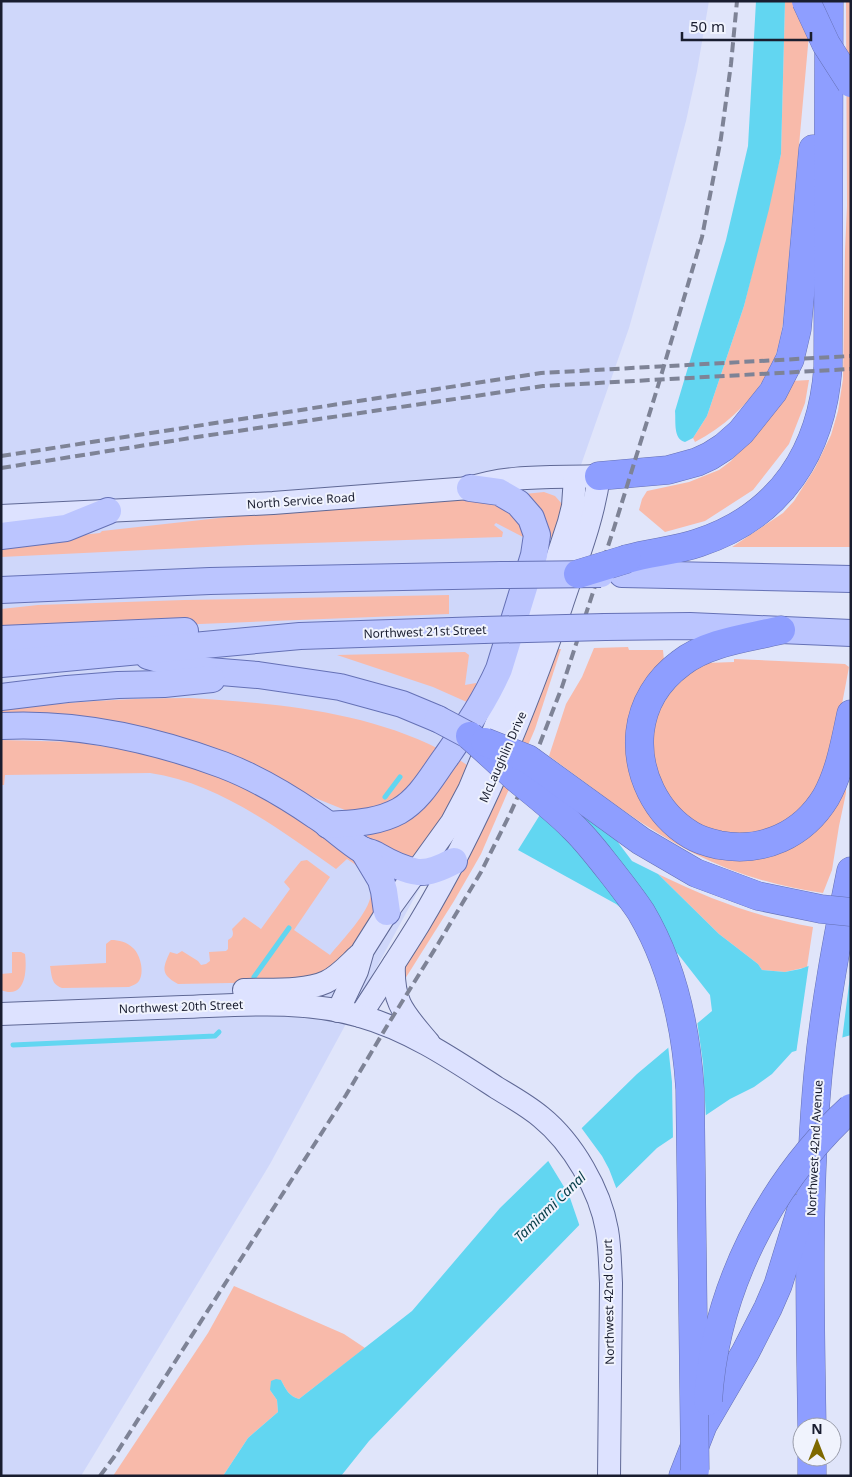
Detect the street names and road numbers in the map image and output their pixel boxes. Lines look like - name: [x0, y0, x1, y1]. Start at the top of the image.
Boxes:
- street label: North Service Road: [246, 488, 356, 513]
- street label: Northwest 21st Street: [363, 621, 487, 642]
- street label: McLaughlin Drive: [475, 708, 530, 805]
- street label: Northwest 20th Street: [118, 996, 244, 1017]
- street label: Northwest 42nd Avenue: [802, 1079, 827, 1216]
- street label: Northwest 42nd Court: [599, 1238, 618, 1365]

